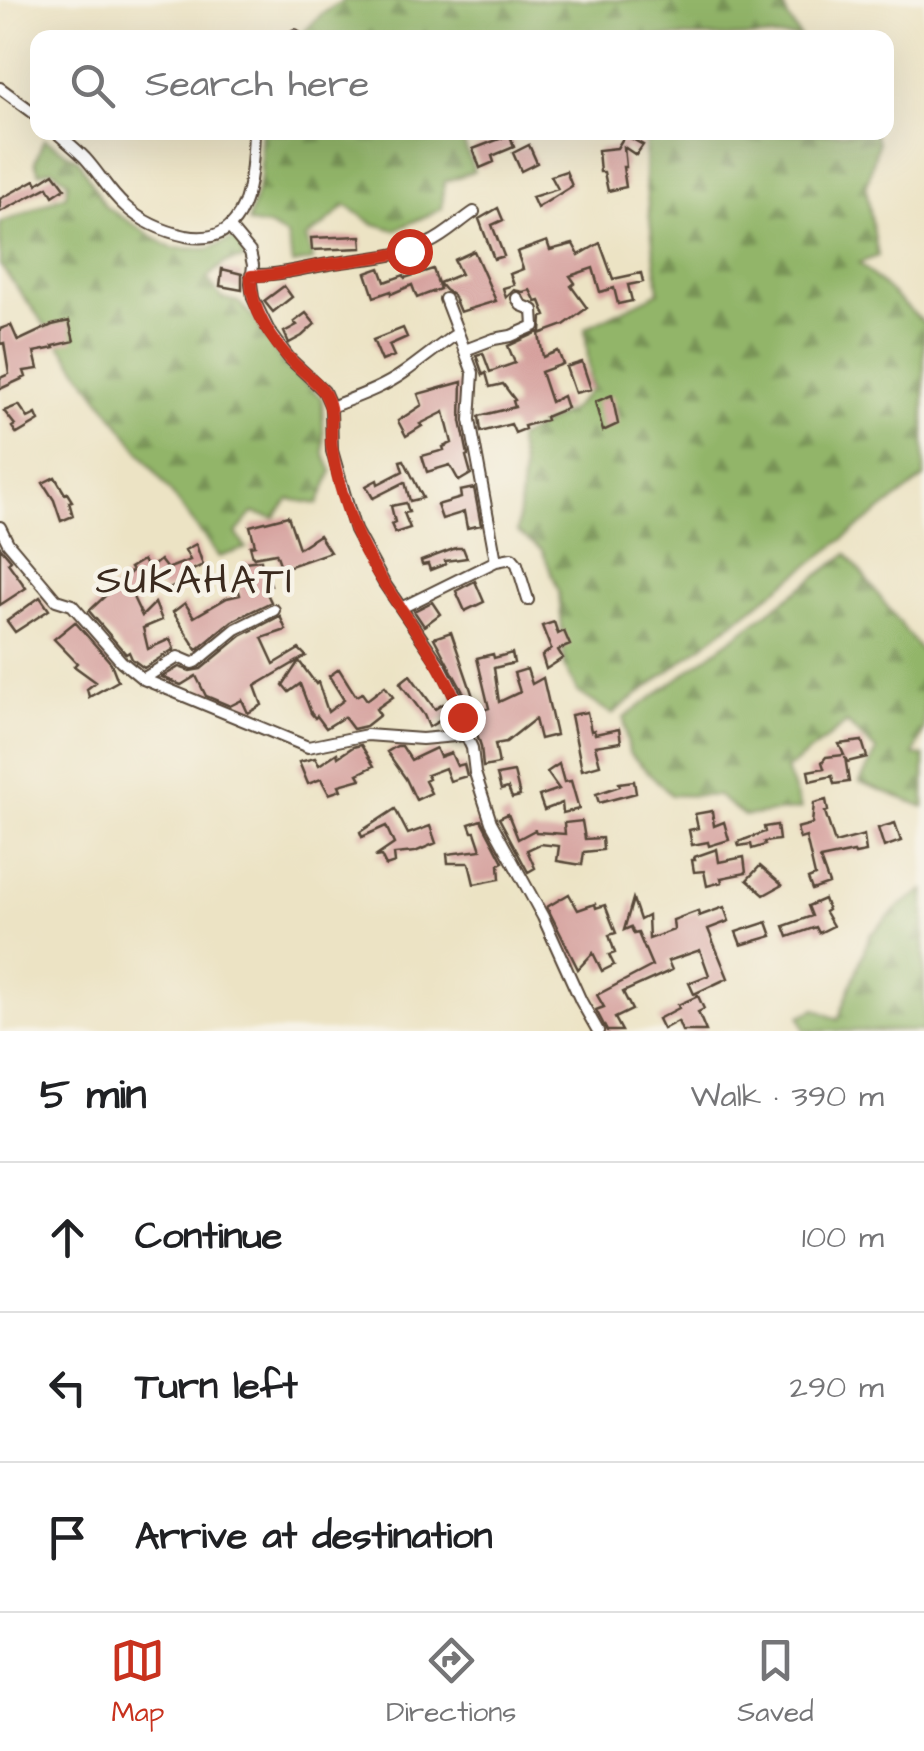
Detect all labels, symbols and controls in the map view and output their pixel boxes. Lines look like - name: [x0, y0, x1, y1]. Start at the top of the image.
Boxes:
- search box: [30, 30, 894, 140]
- icon: search: [65, 58, 120, 113]
- text: Search here: [145, 59, 369, 111]
- route start: [387, 229, 433, 275]
- district label: SUKAHATI: [96, 554, 294, 609]
- route end: [440, 695, 486, 741]
- text: 5 min: [40, 1067, 147, 1125]
- text: Walk · 390 m: [690, 1074, 884, 1119]
- icon: ahead: [40, 1210, 95, 1265]
- text: Continue: [135, 1211, 282, 1263]
- text: 100 m: [802, 1215, 884, 1260]
- icon: left: [40, 1360, 95, 1415]
- text: Turn left: [135, 1361, 298, 1413]
- text: 290 m: [790, 1365, 884, 1410]
- icon: arrive: [40, 1510, 95, 1565]
- text: Arrive at destination: [135, 1511, 492, 1563]
- tab: Map: [110, 1633, 165, 1732]
- tab: Directions: [386, 1633, 516, 1732]
- tab: Saved: [737, 1633, 814, 1732]

